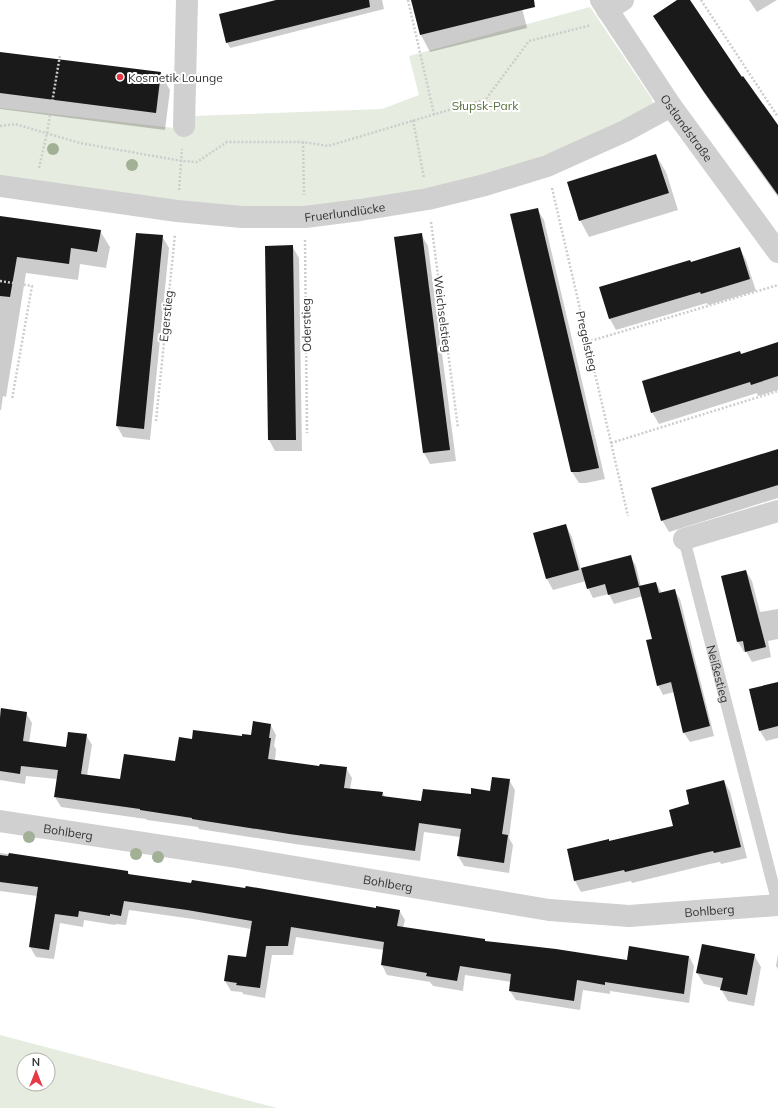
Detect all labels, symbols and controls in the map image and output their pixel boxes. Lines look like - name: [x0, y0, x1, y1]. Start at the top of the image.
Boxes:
- place label: Kosmetik Lounge: [128, 70, 223, 85]
- marker: Kosmetik Lounge: [115, 72, 125, 82]
- street label: Ostlandstraße: [658, 91, 716, 164]
- park label: Słupsk-Park: [452, 98, 519, 113]
- street label: Fruerlundlücke: [303, 199, 386, 225]
- street label: Weichselstieg: [431, 275, 455, 353]
- street label: Egerstieg: [156, 289, 176, 343]
- street label: Oderstieg: [298, 298, 314, 352]
- street label: Pregelstieg: [573, 309, 601, 373]
- street label: Neißestieg: [704, 643, 733, 704]
- street label: Bohlberg: [42, 820, 94, 843]
- street label: Bohlberg: [362, 871, 414, 894]
- street label: Bohlberg: [684, 901, 735, 919]
- north arrow: [16, 1052, 56, 1092]
- text: N: [32, 1055, 40, 1069]

